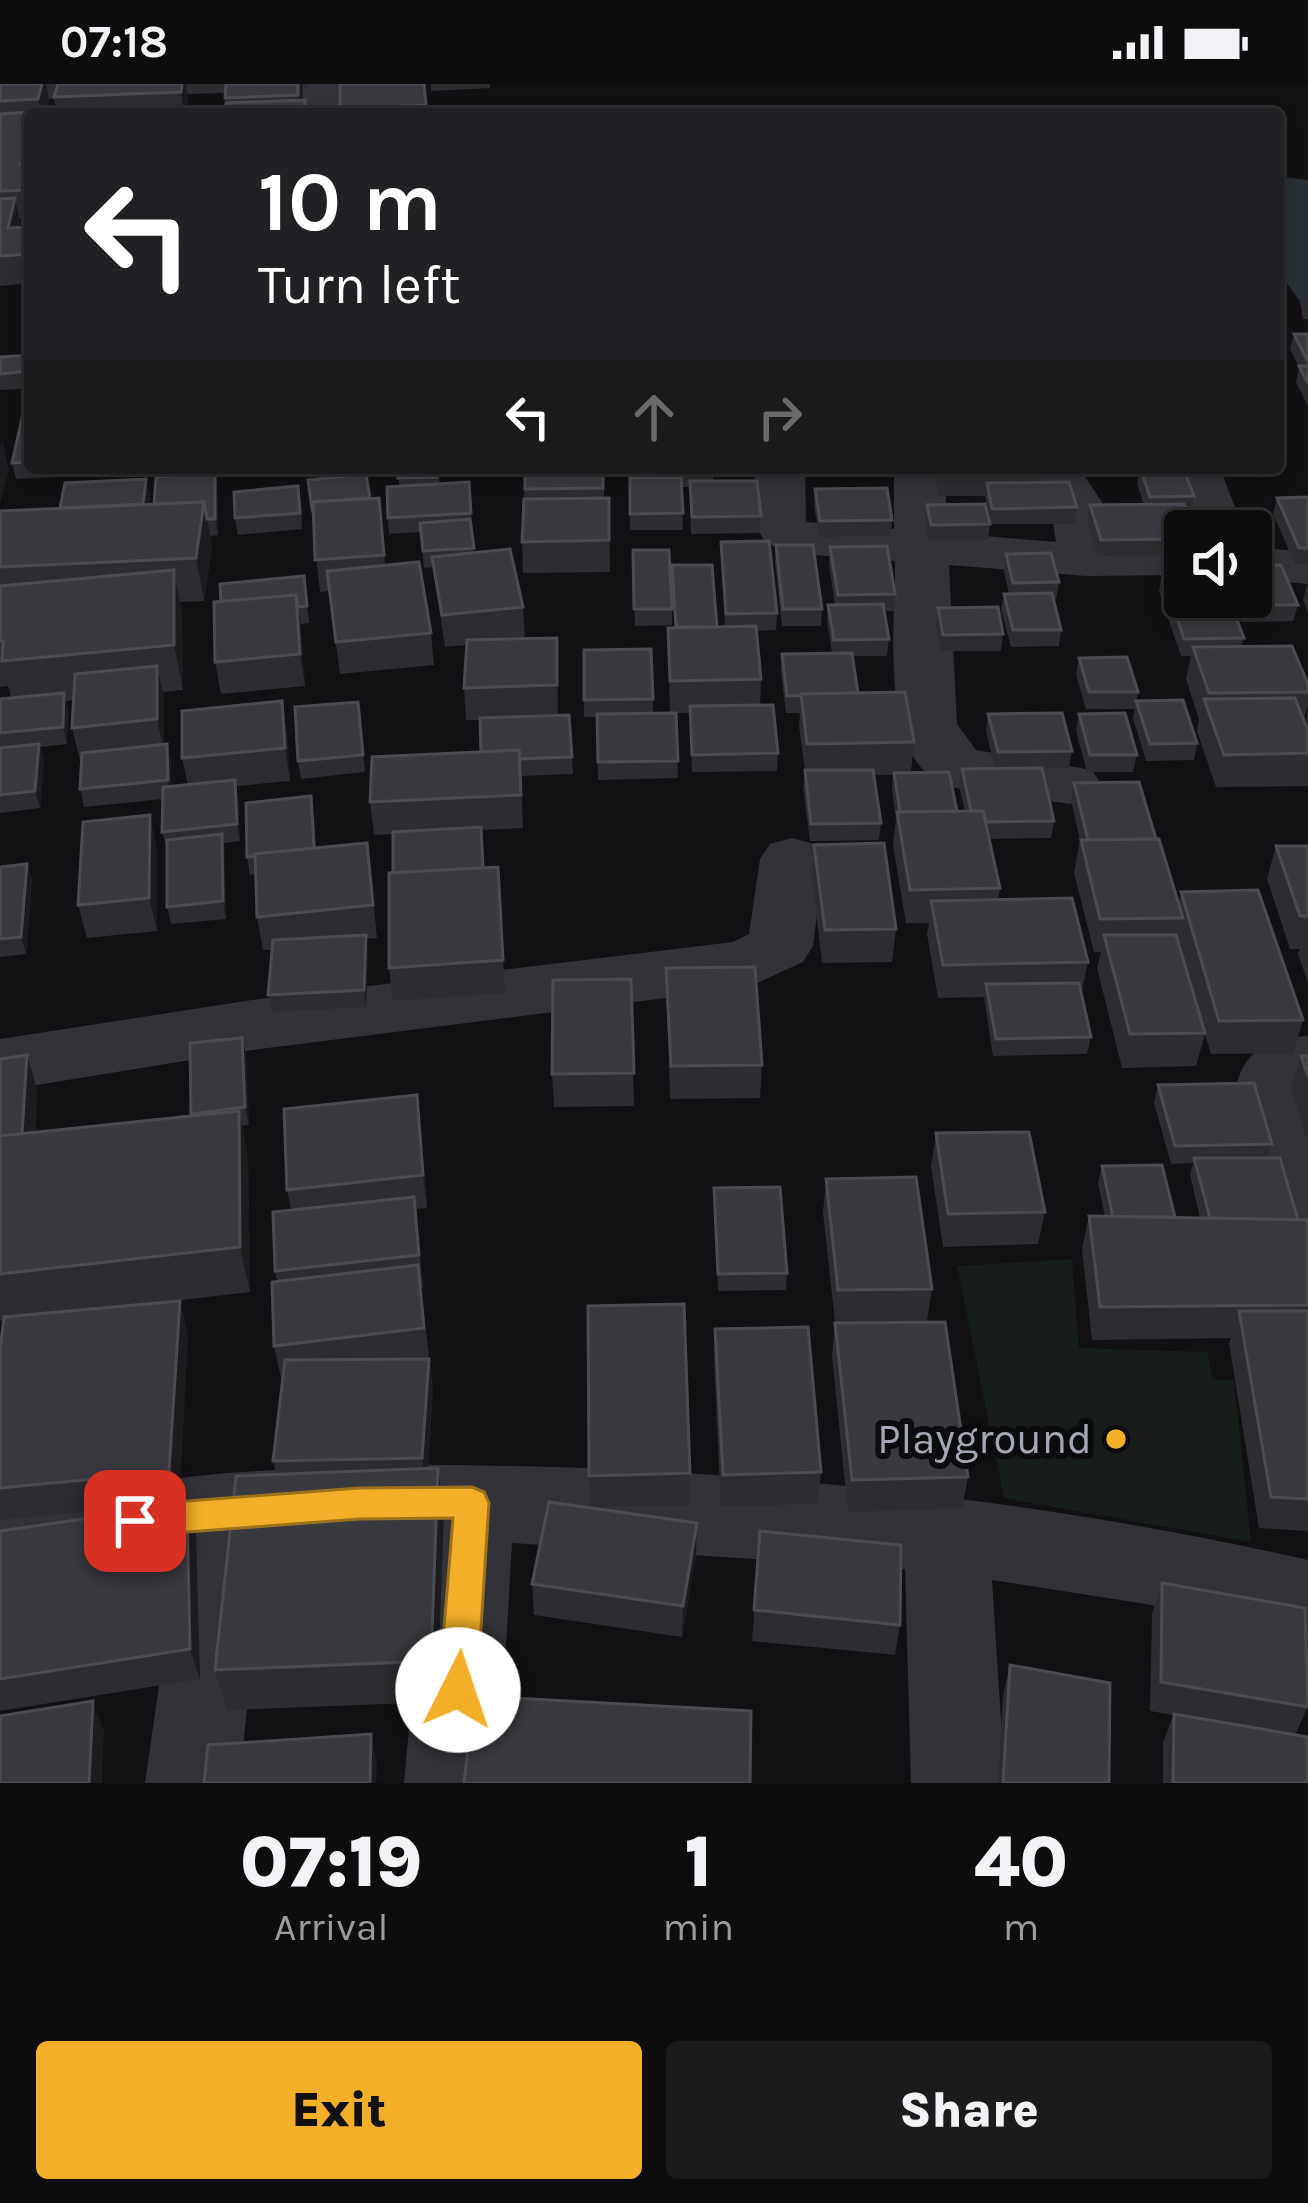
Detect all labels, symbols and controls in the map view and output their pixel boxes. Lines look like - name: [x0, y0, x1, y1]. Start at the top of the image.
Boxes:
- text: 07:18: [60, 16, 168, 68]
- text: 10 m: [258, 153, 442, 251]
- icon: left: [60, 156, 216, 312]
- text: Turn left: [258, 253, 461, 317]
- icon: left: [495, 384, 561, 450]
- icon: ahead: [621, 384, 687, 450]
- icon: right: [747, 384, 813, 450]
- map controls: [1164, 510, 1272, 618]
- button: sound: [1164, 510, 1272, 618]
- place label: Playground: [877, 1414, 1092, 1464]
- marker: Playground: [1103, 1426, 1129, 1452]
- pin: [84, 1470, 186, 1572]
- icon: arrive: [102, 1488, 168, 1554]
- position arrow: [395, 1627, 521, 1753]
- text: 07:19: [240, 1820, 423, 1904]
- text: 1: [684, 1820, 712, 1904]
- text: 40: [974, 1820, 1068, 1904]
- text: Arrival: [274, 1904, 388, 1950]
- text: min: [662, 1904, 734, 1950]
- text: m: [1003, 1904, 1039, 1950]
- button: Exit: [36, 2041, 642, 2179]
- button: Share: [666, 2041, 1272, 2179]

